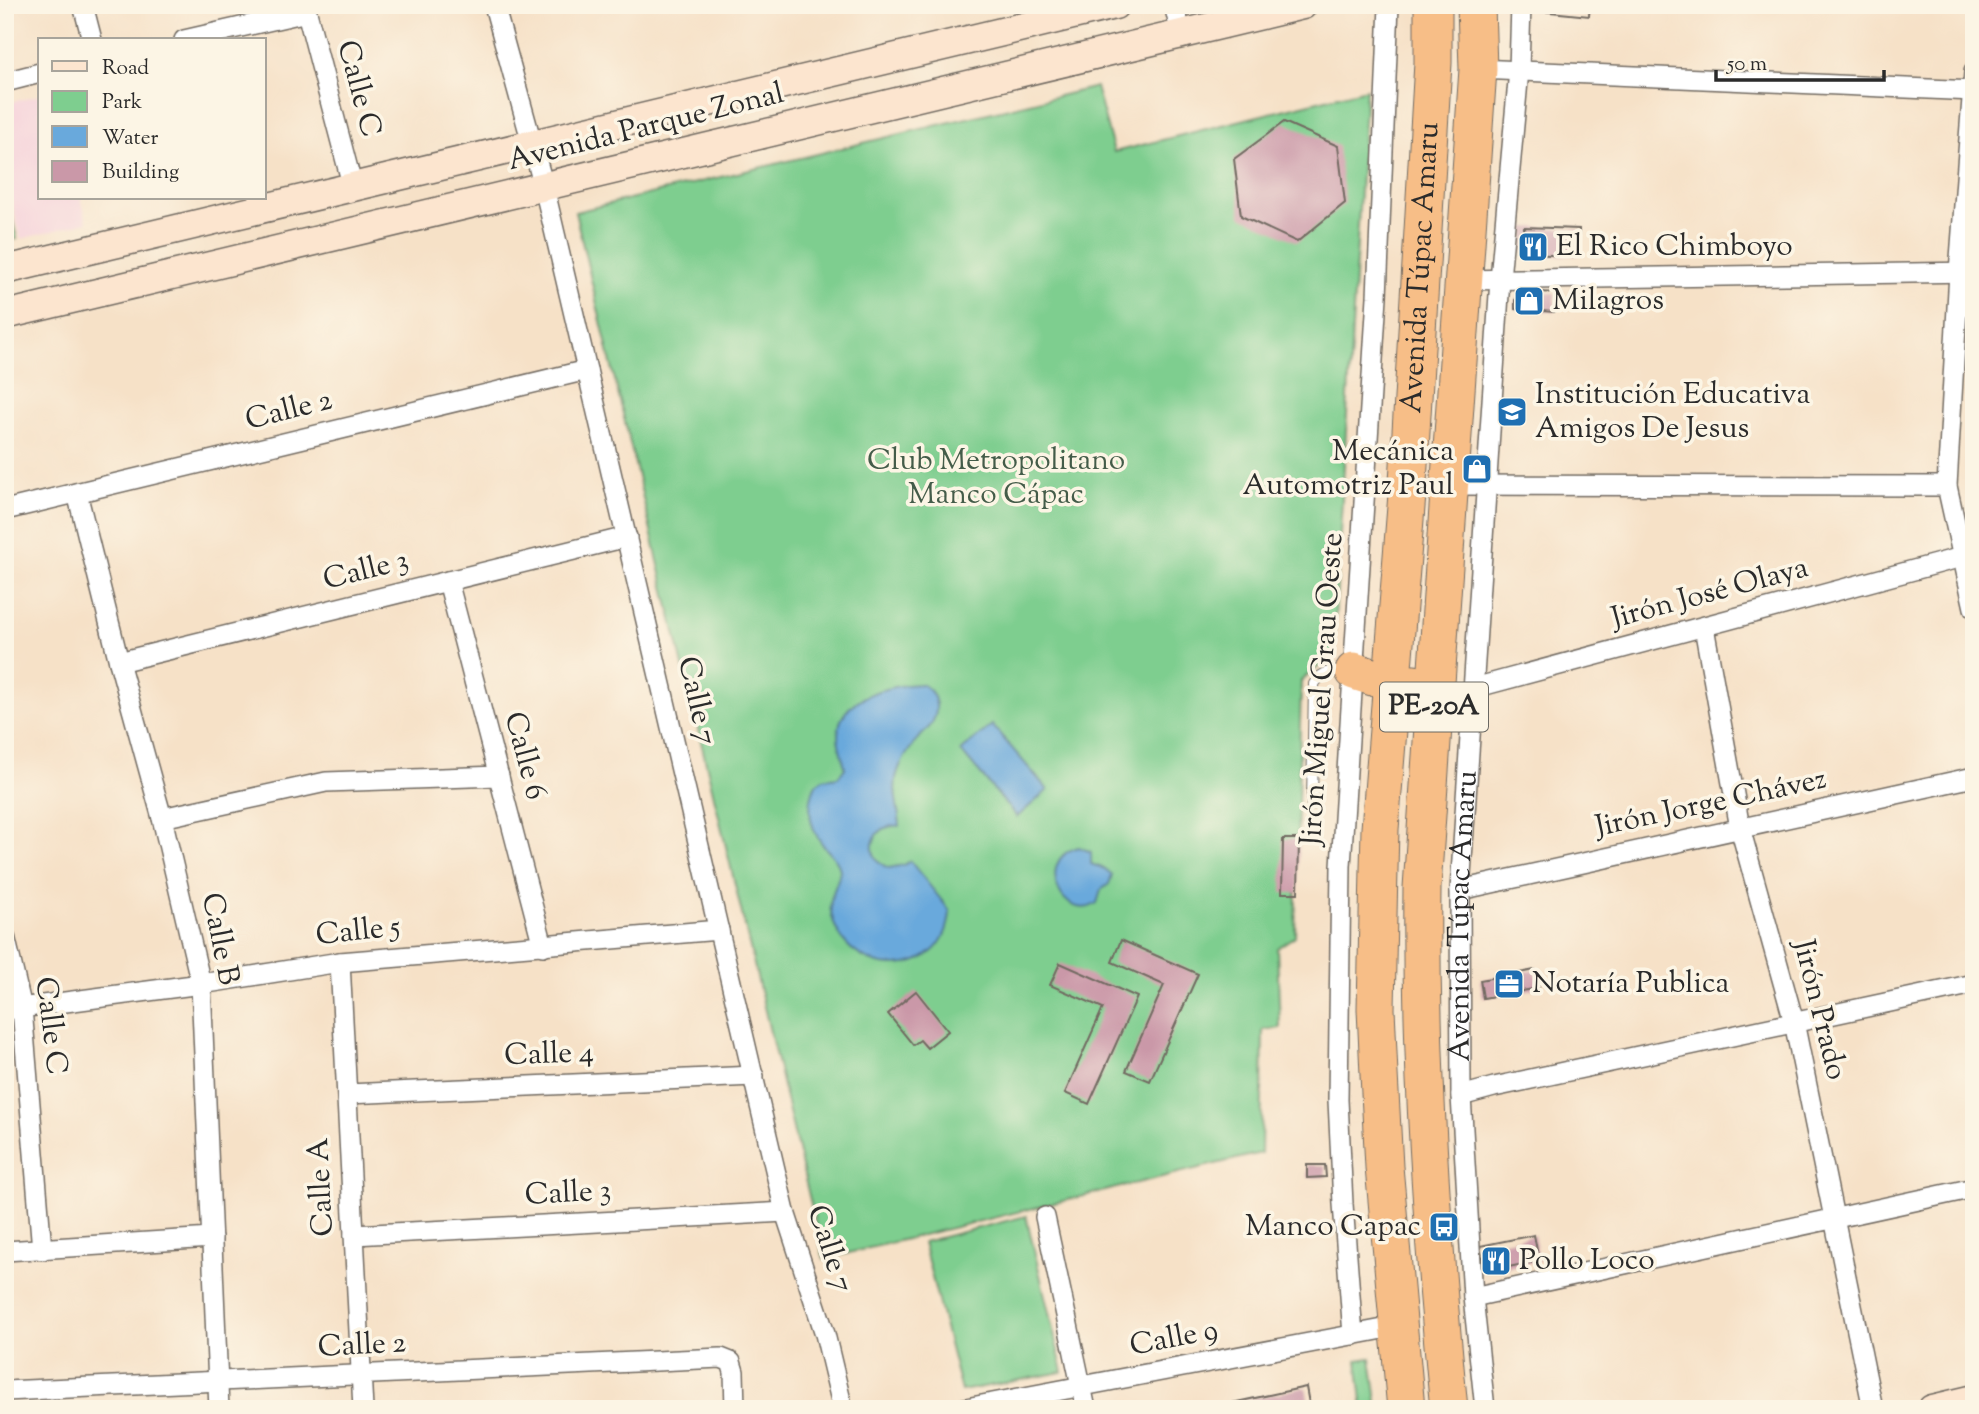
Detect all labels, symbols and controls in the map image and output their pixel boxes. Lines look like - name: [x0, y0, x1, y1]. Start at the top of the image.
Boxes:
- street label: Calle C: [324, 36, 392, 142]
- legend: [38, 38, 266, 200]
- scale bar: [1716, 38, 1884, 82]
- text: 50 m: [1726, 50, 1767, 80]
- text: Road: [102, 54, 149, 84]
- street label: Avenida Parque Zonal: [503, 73, 789, 183]
- text: Park: [102, 88, 143, 118]
- street label: Avenida Túpac Amaru: [1391, 121, 1451, 415]
- text: Water: [102, 124, 159, 154]
- text: Building: [102, 158, 179, 188]
- place label: El Rico Chimboyo: [1556, 226, 1793, 269]
- restaurant icon: El Rico Chimboyo: [1516, 230, 1550, 264]
- place label: Milagros: [1552, 280, 1664, 323]
- shop icon: Milagros: [1512, 284, 1546, 318]
- place label: Institución Educativa Amigos De Jesus: [1535, 374, 1810, 451]
- street label: Calle 2: [241, 379, 337, 443]
- school or university icon: Institución Educativa Amigos De Jesus: [1495, 395, 1529, 429]
- place label: Mecánica Automotriz Paul: [1243, 431, 1454, 508]
- park label: Club Metropolitano Manco Cápac: [867, 440, 1125, 517]
- shop icon: Mecánica Automotriz Paul: [1460, 452, 1494, 486]
- street label: Jirón Miguel Grau Oeste: [1290, 531, 1355, 849]
- street label: Calle 3: [319, 540, 413, 602]
- street label: Jirón José Olaya: [1605, 547, 1813, 641]
- street label: Calle 7: [665, 653, 727, 749]
- road number: PE-20A: [1380, 682, 1488, 732]
- street label: Calle 6: [492, 707, 556, 805]
- street label: Jirón Jorge Chávez: [1589, 758, 1831, 850]
- street label: Avenida Túpac Amaru: [1438, 769, 1489, 1062]
- street label: Calle B: [189, 889, 249, 989]
- street label: Calle 5: [314, 906, 402, 958]
- street label: Jirón Prado: [1780, 933, 1857, 1085]
- place label: Notaría Publica: [1532, 963, 1729, 1006]
- office icon: Notaría Publica: [1492, 967, 1526, 1001]
- street label: Calle C: [23, 974, 77, 1078]
- street label: Calle 4: [504, 1032, 594, 1078]
- street label: Calle A: [298, 1137, 346, 1237]
- street label: Calle 3: [524, 1170, 612, 1218]
- street label: Calle 7: [795, 1200, 863, 1298]
- place label: Manco Capac: [1245, 1206, 1421, 1249]
- bus stop icon: Manco Capac: [1427, 1210, 1461, 1244]
- place label: Pollo Loco: [1519, 1240, 1655, 1283]
- restaurant icon: Pollo Loco: [1479, 1244, 1513, 1278]
- street label: Calle 9: [1126, 1309, 1222, 1369]
- street label: Calle 2: [317, 1322, 407, 1370]

